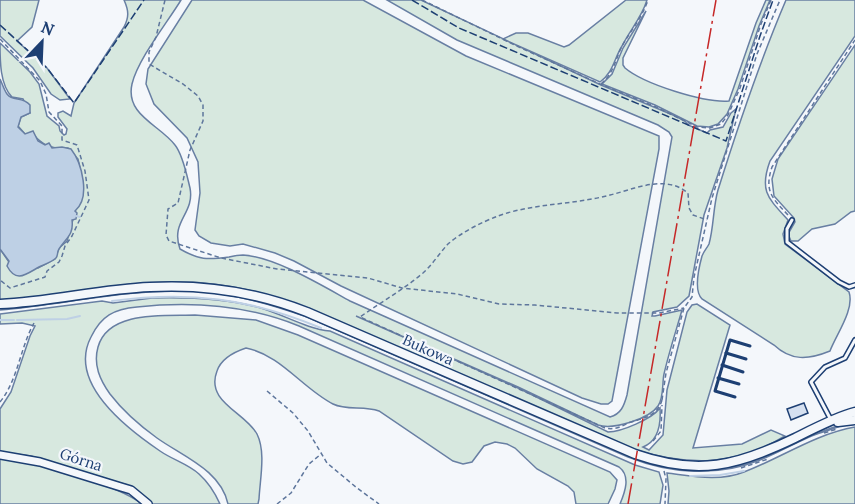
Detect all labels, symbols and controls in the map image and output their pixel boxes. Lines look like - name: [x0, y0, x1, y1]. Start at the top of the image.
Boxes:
- north arrow: [12, 12, 72, 72]
- text: N: [38, 17, 57, 40]
- street label: Bukowa: [400, 330, 457, 369]
- street label: Górna: [58, 444, 105, 475]

